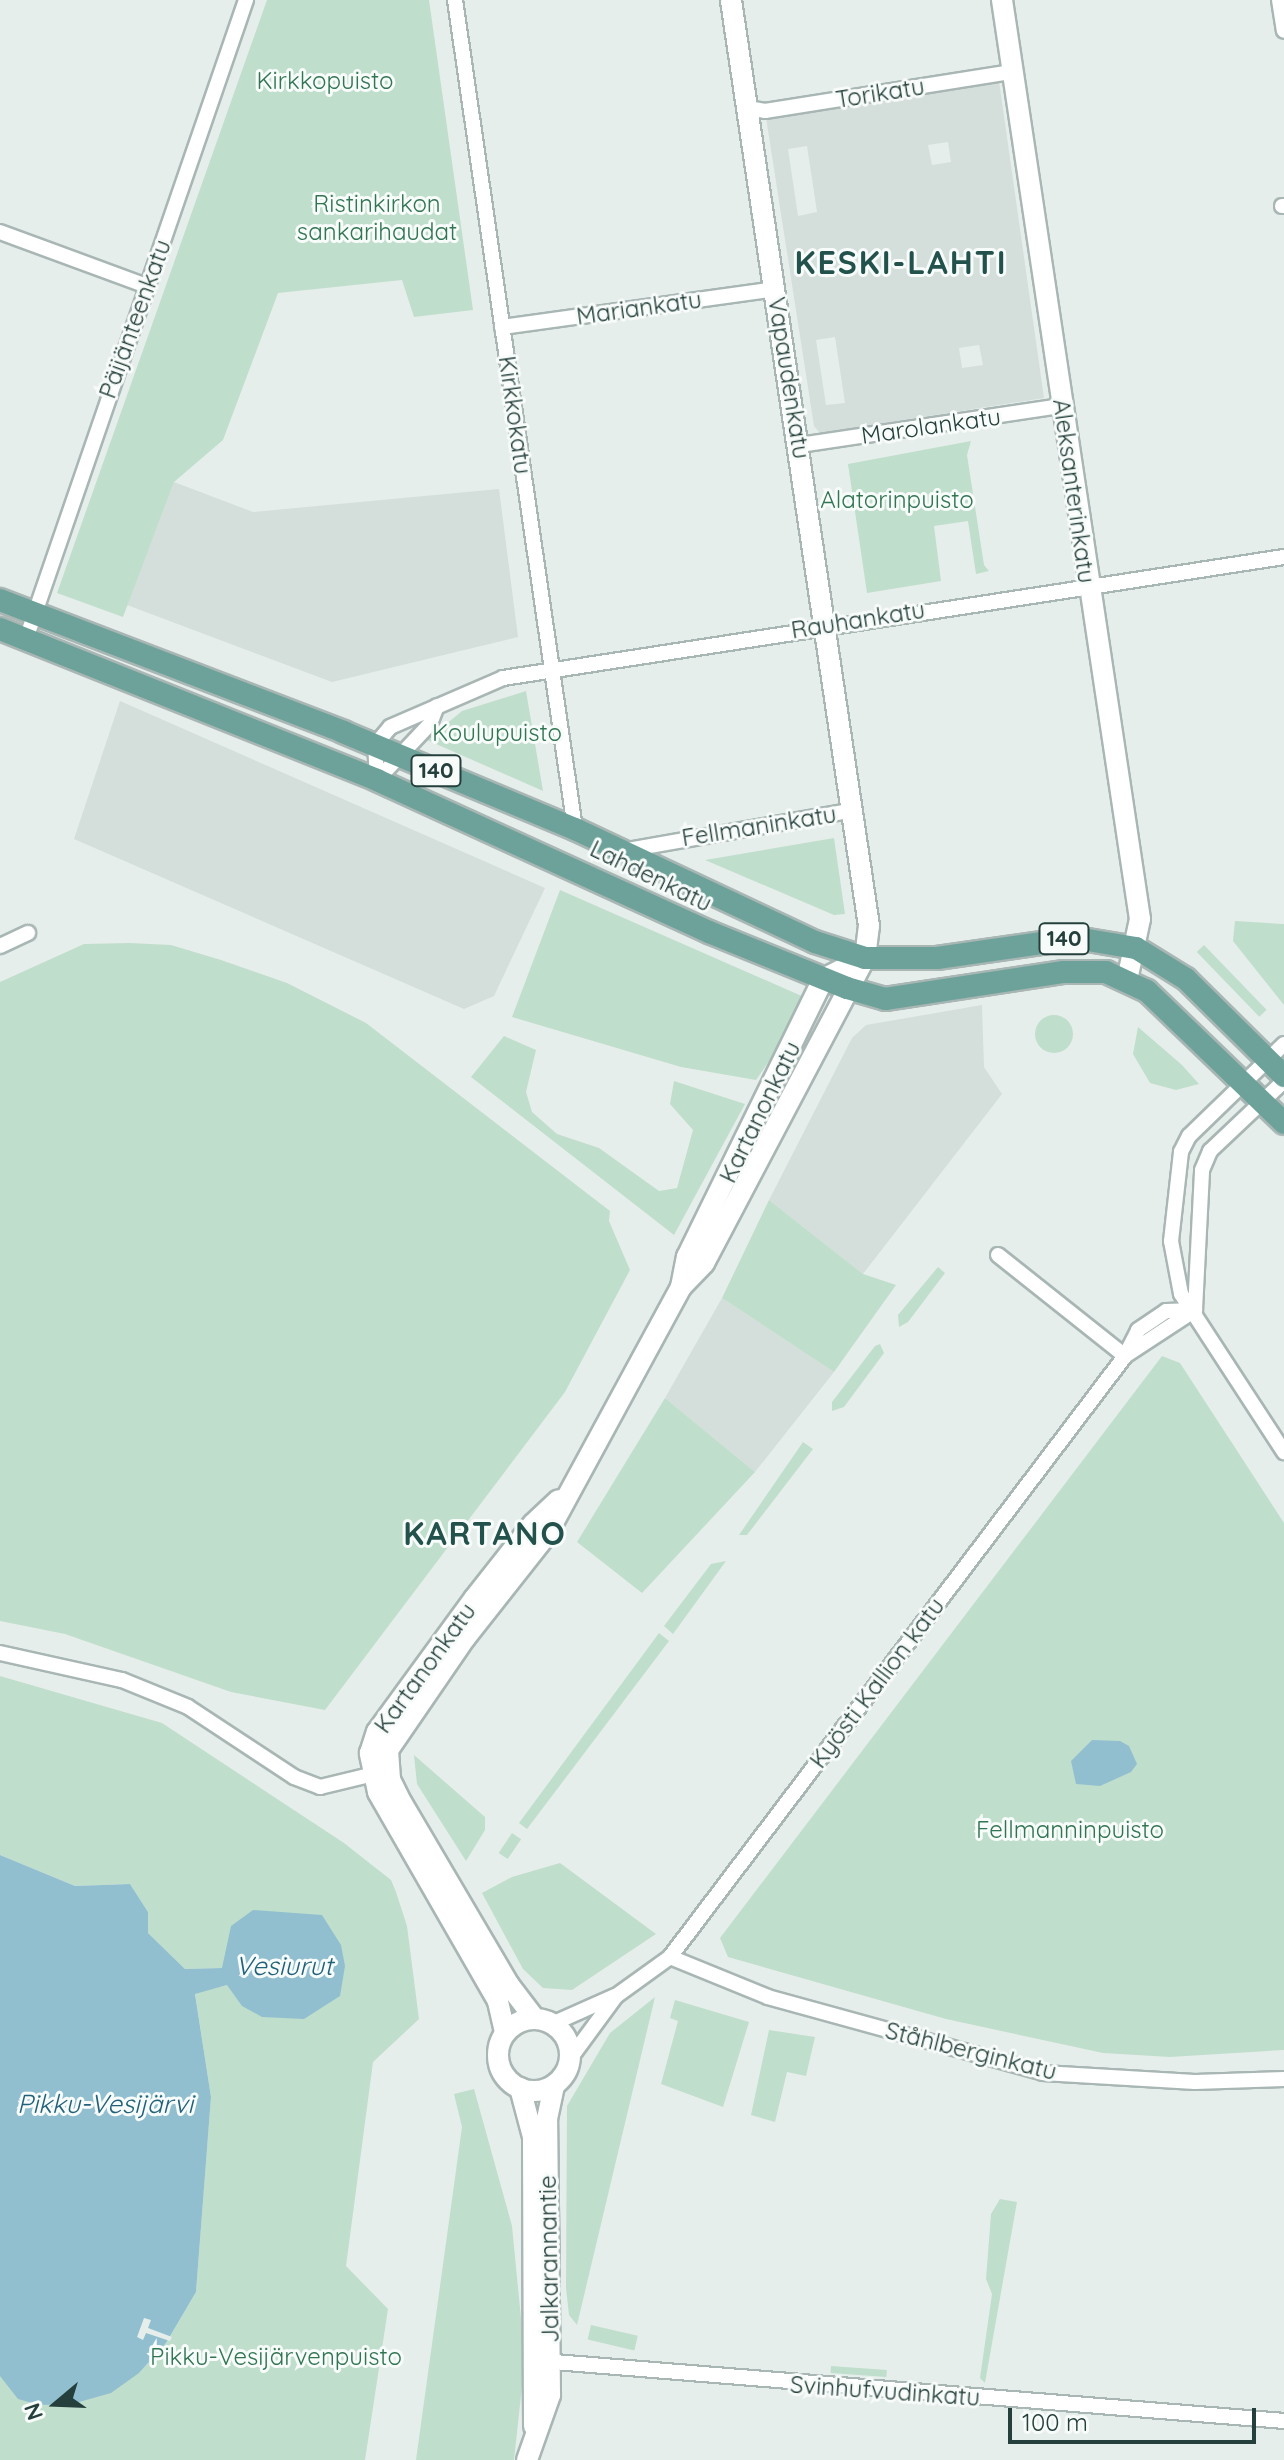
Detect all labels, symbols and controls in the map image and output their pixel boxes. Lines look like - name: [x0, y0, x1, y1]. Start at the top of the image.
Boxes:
- park label: Kirkkopuisto: [256, 67, 394, 95]
- street label: Torikatu: [834, 72, 926, 114]
- park label: Ristinkirkon sankarihaudat: [297, 190, 457, 246]
- street label: Päijänteenkatu: [93, 236, 177, 402]
- district label: KESKI-LAHTI: [794, 243, 1008, 281]
- street label: Mariankatu: [574, 285, 704, 331]
- street label: Vapaudenkatu: [762, 295, 816, 461]
- street label: Kirkkokatu: [492, 354, 538, 476]
- street label: Aleksanterinkatu: [1047, 397, 1101, 585]
- street label: Marolankatu: [859, 402, 1003, 450]
- park label: Alatorinpuisto: [820, 486, 974, 514]
- street label: Rauhankatu: [789, 595, 927, 645]
- park label: Koulupuisto: [432, 719, 562, 747]
- road number: 140: [410, 753, 462, 789]
- street label: Fellmaninkatu: [680, 800, 838, 852]
- street label: Lahdenkatu: [585, 834, 717, 918]
- road number: 140: [1038, 921, 1090, 957]
- street label: Kartanonkatu: [713, 1036, 807, 1188]
- district label: KARTANO: [403, 1514, 567, 1552]
- street label: Kyösti Kallion katu: [804, 1592, 950, 1774]
- street label: Kartanonkatu: [368, 1597, 482, 1739]
- park label: Fellmanninpuisto: [976, 1816, 1164, 1844]
- water label: Vesiurut: [235, 1950, 333, 1982]
- street label: Ståhlberginkatu: [882, 2016, 1060, 2086]
- water label: Pikku-Vesijärvi: [17, 2088, 193, 2120]
- street label: Jalkarannantie: [533, 2175, 565, 2343]
- park label: Pikku-Vesijärvenpuisto: [150, 2343, 402, 2371]
- north arrow: [16, 2364, 96, 2444]
- street label: Svinhufvudinkatu: [789, 2370, 981, 2412]
- scale bar: [1012, 2392, 1260, 2442]
- text: N: [17, 2400, 49, 2424]
- text: 100 m: [1022, 2407, 1088, 2437]

